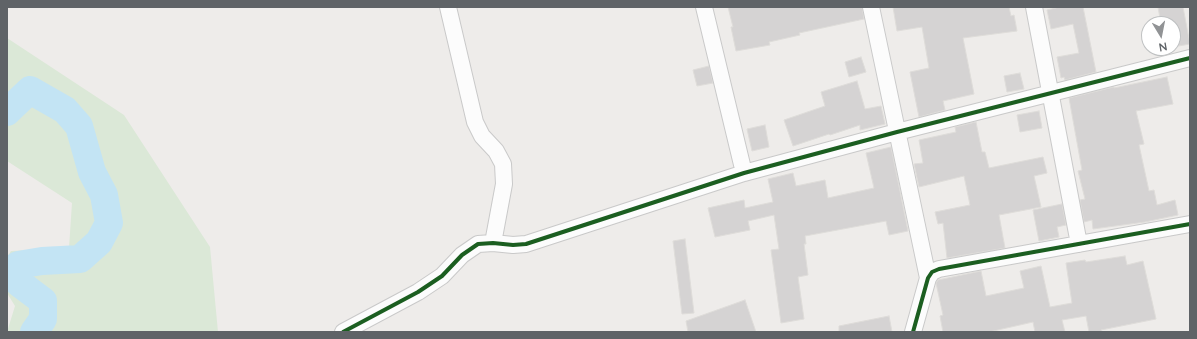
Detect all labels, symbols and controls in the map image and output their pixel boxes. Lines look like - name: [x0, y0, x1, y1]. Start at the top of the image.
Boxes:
- north arrow: [1141, 16, 1181, 56]
- text: N: [1158, 40, 1168, 54]

